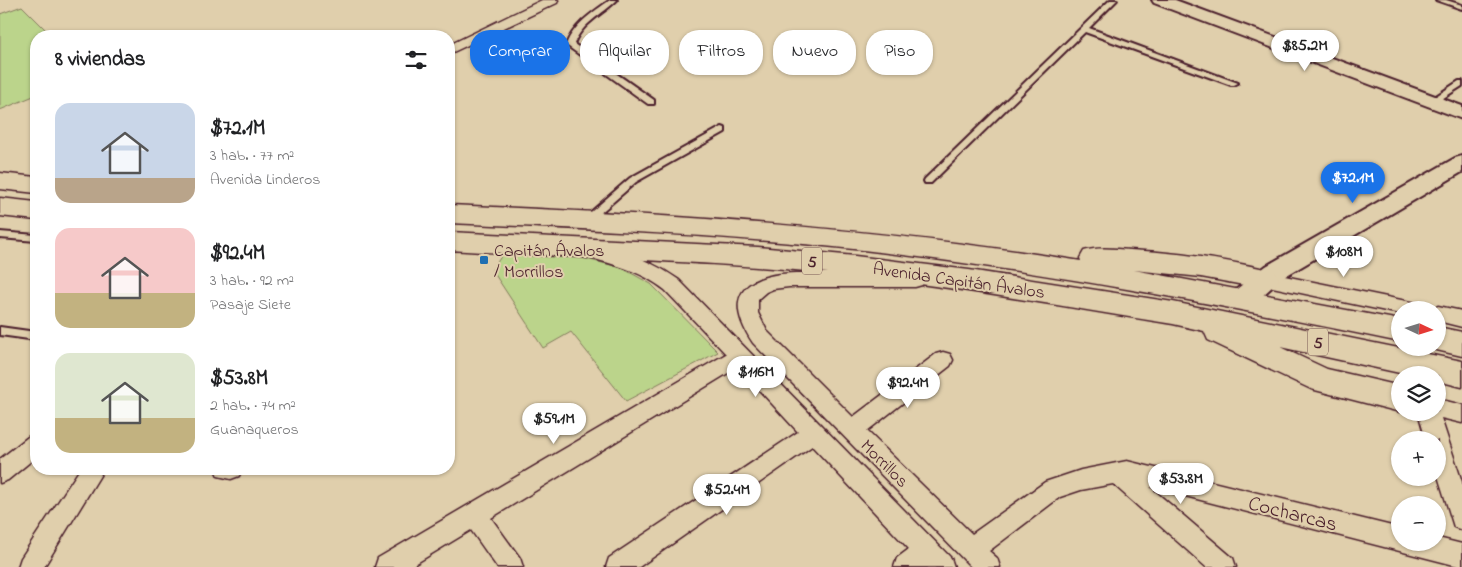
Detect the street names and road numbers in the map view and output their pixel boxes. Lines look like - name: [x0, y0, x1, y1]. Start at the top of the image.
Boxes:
- road number: 5: [802, 248, 822, 274]
- street label: Avenida Capitán Ávalos: [871, 257, 1046, 307]
- road number: 5: [1308, 328, 1328, 356]
- street label: Morrillos: [853, 434, 914, 495]
- street label: Cocharcas: [1245, 489, 1340, 540]

